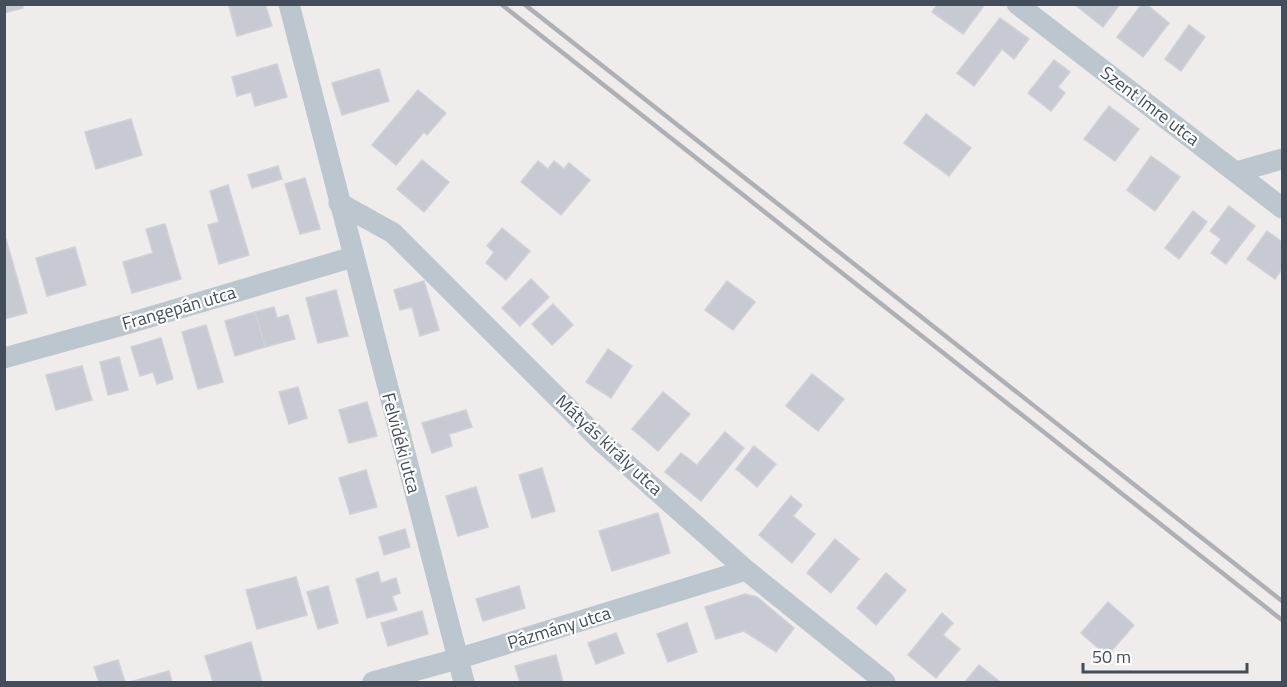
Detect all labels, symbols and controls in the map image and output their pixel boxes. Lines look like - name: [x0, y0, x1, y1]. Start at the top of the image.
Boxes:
- street label: Szent Imre utca: [1095, 59, 1206, 152]
- street label: Frangepán utca: [119, 278, 239, 337]
- street label: Mátyás király utca: [550, 388, 669, 501]
- street label: Felvidéki utca: [375, 390, 428, 496]
- street label: Pázmány utca: [504, 599, 614, 656]
- scale bar: [1083, 636, 1246, 674]
- text: 50 m: [1092, 643, 1131, 670]

